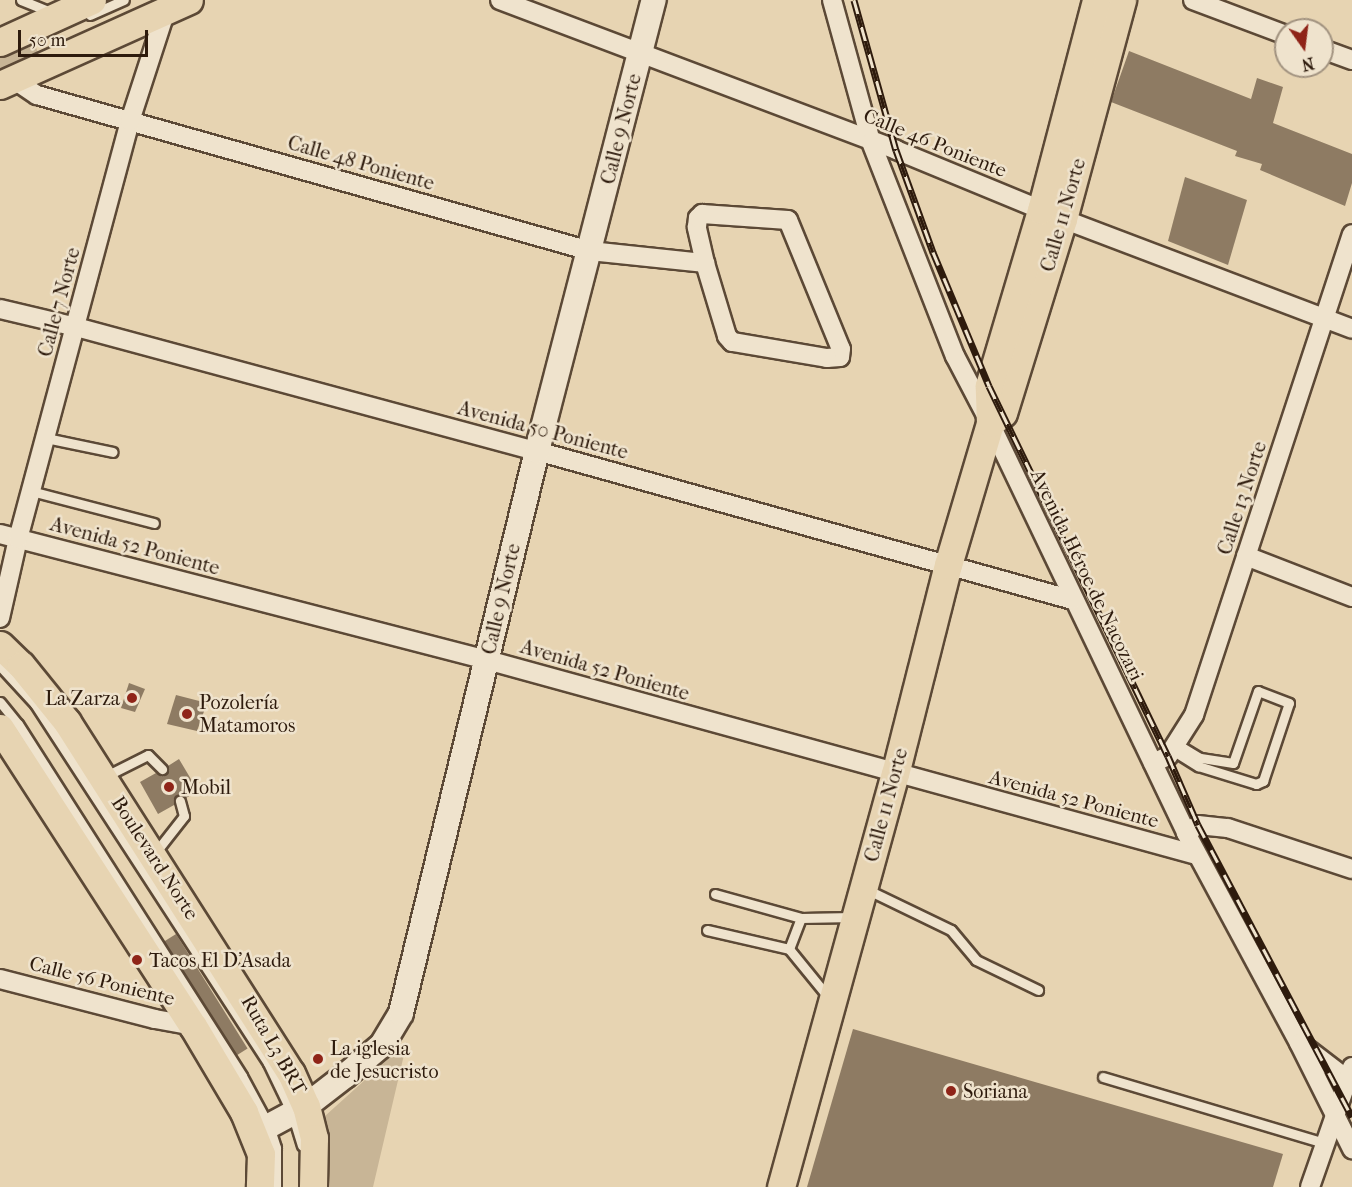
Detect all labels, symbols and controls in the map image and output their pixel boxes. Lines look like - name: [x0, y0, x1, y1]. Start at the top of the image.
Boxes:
- scale bar: [21, 18, 152, 56]
- north arrow: [1274, 18, 1334, 78]
- text: 50 m: [29, 30, 65, 51]
- text: N: [1300, 53, 1316, 75]
- street label: Calle 9 Norte: [596, 71, 646, 187]
- street label: Calle 46 Poniente: [860, 103, 1010, 183]
- street label: Calle 48 Poniente: [285, 131, 437, 195]
- street label: Calle 11 Norte: [1035, 156, 1091, 274]
- street label: Calle 7 Norte: [33, 245, 85, 359]
- street label: Avenida 50 Poniente: [455, 396, 631, 464]
- street label: Calle 13 Norte: [1212, 438, 1272, 558]
- street label: Avenida Héroe de Nacozari: [1025, 465, 1149, 685]
- street label: Avenida 52 Poniente: [48, 512, 222, 580]
- street label: Calle 9 Norte: [477, 541, 525, 657]
- street label: Avenida 52 Poniente: [518, 634, 692, 706]
- place label: La Zarza: [45, 686, 120, 710]
- place label: Pozolería Matamoros: [199, 690, 295, 737]
- marker: La Zarza: [125, 691, 139, 705]
- marker: Pozolería Matamoros: [180, 707, 194, 721]
- street label: Calle 11 Norte: [859, 745, 913, 865]
- street label: Avenida 52 Poniente: [987, 765, 1161, 833]
- place label: Mobil: [181, 775, 231, 799]
- marker: Mobil: [162, 780, 176, 794]
- street label: Boulevard Norte: [106, 792, 204, 924]
- place label: Tacos El D'Asada: [149, 948, 291, 972]
- street label: Calle 56 Poniente: [27, 951, 177, 1011]
- marker: Tacos El D'Asada: [130, 953, 144, 967]
- street label: Ruta L3 BRT: [236, 991, 312, 1099]
- place label: La iglesia de Jesucristo: [330, 1036, 439, 1083]
- marker: La iglesia de Jesucristo: [311, 1052, 325, 1066]
- place label: Soriana: [963, 1079, 1028, 1103]
- marker: Soriana: [944, 1084, 958, 1098]

